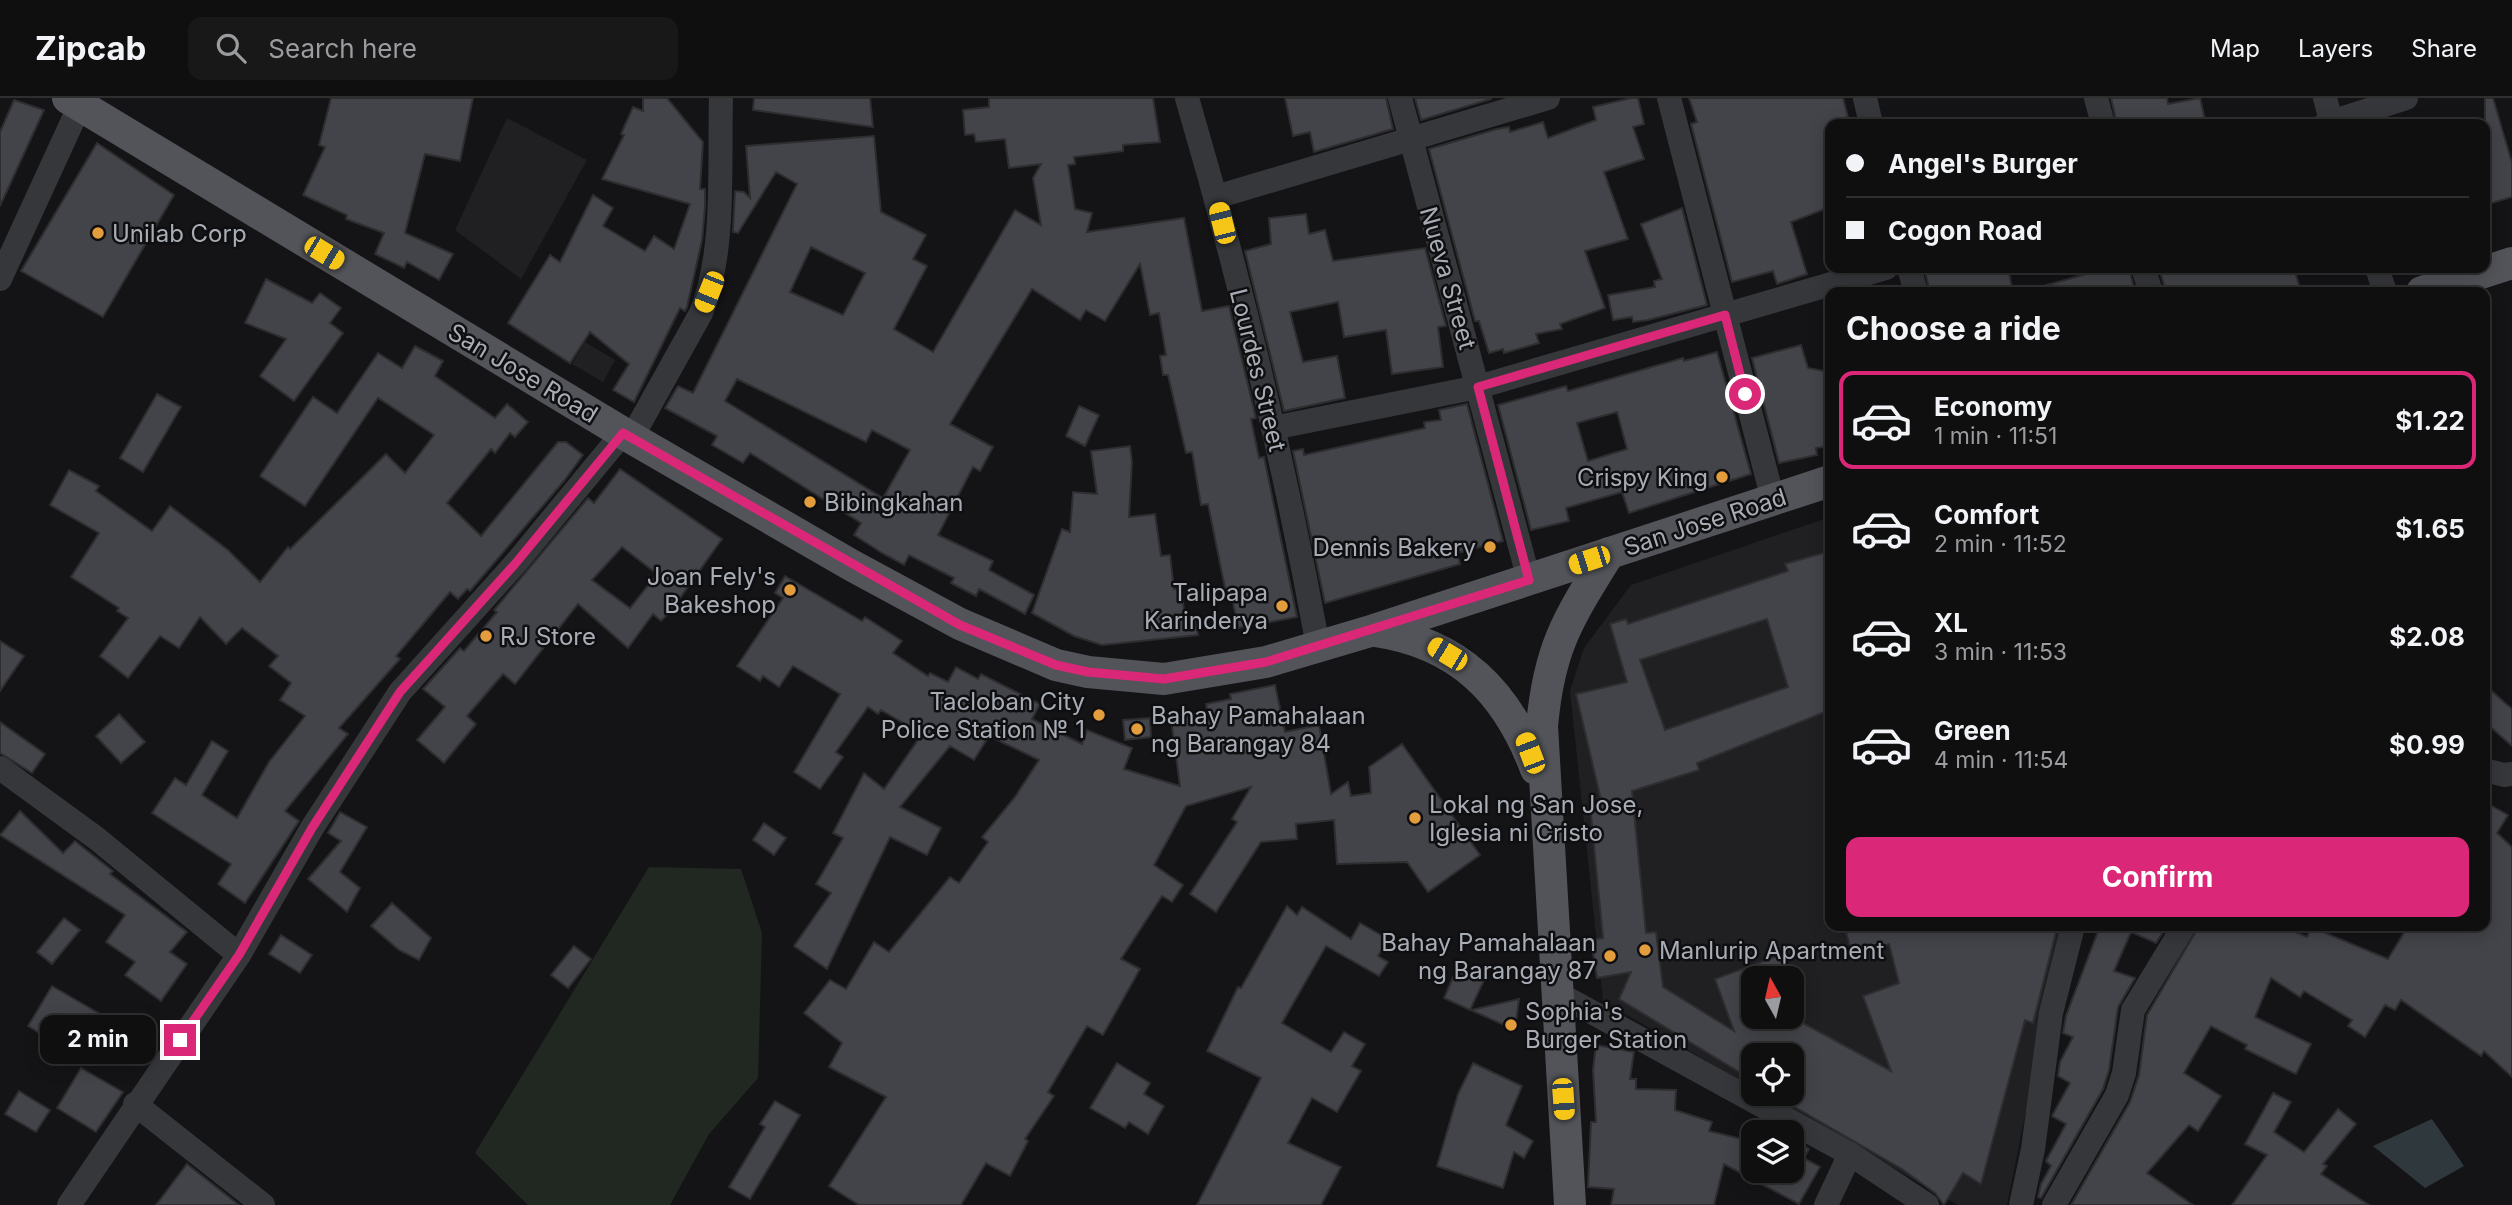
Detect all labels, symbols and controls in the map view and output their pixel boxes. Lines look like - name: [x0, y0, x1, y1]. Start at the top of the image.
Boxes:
- search box: [188, 17, 678, 80]
- text: Zipcab: [35, 28, 146, 68]
- icon: search: [212, 29, 250, 67]
- text: Search here: [268, 33, 417, 64]
- text: Map: [2210, 34, 2260, 63]
- text: Layers: [2298, 34, 2373, 63]
- text: Share: [2411, 34, 2477, 63]
- text: Angel's Burger: [1888, 148, 2078, 179]
- car: [1207, 200, 1238, 246]
- street label: Nueva Street: [1414, 203, 1482, 353]
- text: Cogon Road: [1888, 215, 2042, 246]
- place label: Unilab Corp: [112, 219, 247, 248]
- marker: Unilab Corp: [90, 225, 106, 241]
- car: [301, 233, 348, 273]
- car: [692, 269, 727, 315]
- street label: Lourdes Street: [1224, 286, 1292, 454]
- text: Choose a ride: [1846, 309, 2061, 348]
- street label: San Jose Road: [443, 317, 603, 429]
- route start: [1729, 378, 1761, 410]
- icon: car: [1850, 389, 1913, 452]
- text: Economy: [1934, 391, 2052, 422]
- text: $1.22: [2395, 405, 2465, 436]
- text: 1 min · 11:51: [1934, 422, 2057, 450]
- place label: Crispy King: [1577, 463, 1708, 492]
- marker: Crispy King: [1714, 469, 1730, 485]
- street label: San Jose Road: [1620, 482, 1790, 562]
- place label: Bibingkahan: [824, 488, 963, 517]
- marker: Bibingkahan: [802, 494, 818, 510]
- icon: car: [1850, 497, 1913, 560]
- text: Comfort: [1934, 499, 2039, 530]
- text: $1.65: [2395, 513, 2465, 544]
- text: 2 min · 11:52: [1934, 530, 2067, 558]
- place label: Dennis Bakery: [1312, 533, 1476, 562]
- marker: Dennis Bakery: [1482, 539, 1498, 555]
- car: [1566, 544, 1613, 576]
- place label: Joan Fely's Bakeshop: [647, 562, 776, 619]
- place label: Talipapa Karinderya: [1144, 578, 1268, 635]
- marker: Joan Fely's Bakeshop: [782, 582, 798, 598]
- marker: Talipapa Karinderya: [1274, 598, 1290, 614]
- icon: car: [1850, 605, 1913, 668]
- text: XL: [1934, 607, 1968, 638]
- text: $2.08: [2389, 621, 2465, 652]
- place label: RJ Store: [500, 622, 596, 651]
- marker: RJ Store: [478, 628, 494, 644]
- car: [1424, 634, 1471, 674]
- text: 3 min · 11:53: [1934, 638, 2067, 666]
- place label: Tacloban City Police Station № 1: [881, 687, 1085, 744]
- place label: Bahay Pamahalaan ng Barangay 84: [1151, 701, 1366, 758]
- marker: Tacloban City Police Station № 1: [1091, 707, 1107, 723]
- icon: car: [1850, 713, 1913, 776]
- text: Green: [1934, 715, 2011, 746]
- marker: Bahay Pamahalaan ng Barangay 84: [1129, 721, 1145, 737]
- text: $0.99: [2389, 729, 2465, 760]
- car: [1513, 730, 1548, 776]
- text: 4 min · 11:54: [1934, 746, 2068, 774]
- place label: Lokal ng San Jose, Iglesia ni Cristo: [1429, 790, 1643, 847]
- marker: Lokal ng San Jose, Iglesia ni Cristo: [1407, 810, 1423, 826]
- button: Confirm: [1846, 837, 2469, 917]
- place label: Bahay Pamahalaan ng Barangay 87: [1381, 928, 1596, 985]
- place label: Manlurip Apartment: [1659, 936, 1884, 965]
- marker: Manlurip Apartment: [1637, 942, 1653, 958]
- marker: Bahay Pamahalaan ng Barangay 87: [1602, 948, 1618, 964]
- north arrow: [1741, 966, 1804, 1029]
- map controls: [1741, 966, 1804, 1183]
- place label: Sophia's Burger Station: [1525, 997, 1687, 1054]
- callout: 2 min: [40, 1016, 156, 1065]
- marker: Sophia's Burger Station: [1503, 1017, 1519, 1033]
- route end: [164, 1024, 196, 1056]
- text: 2 min: [67, 1025, 129, 1053]
- button: locate: [1741, 1043, 1804, 1106]
- car: [1552, 1077, 1575, 1121]
- button: layers: [1741, 1120, 1804, 1183]

